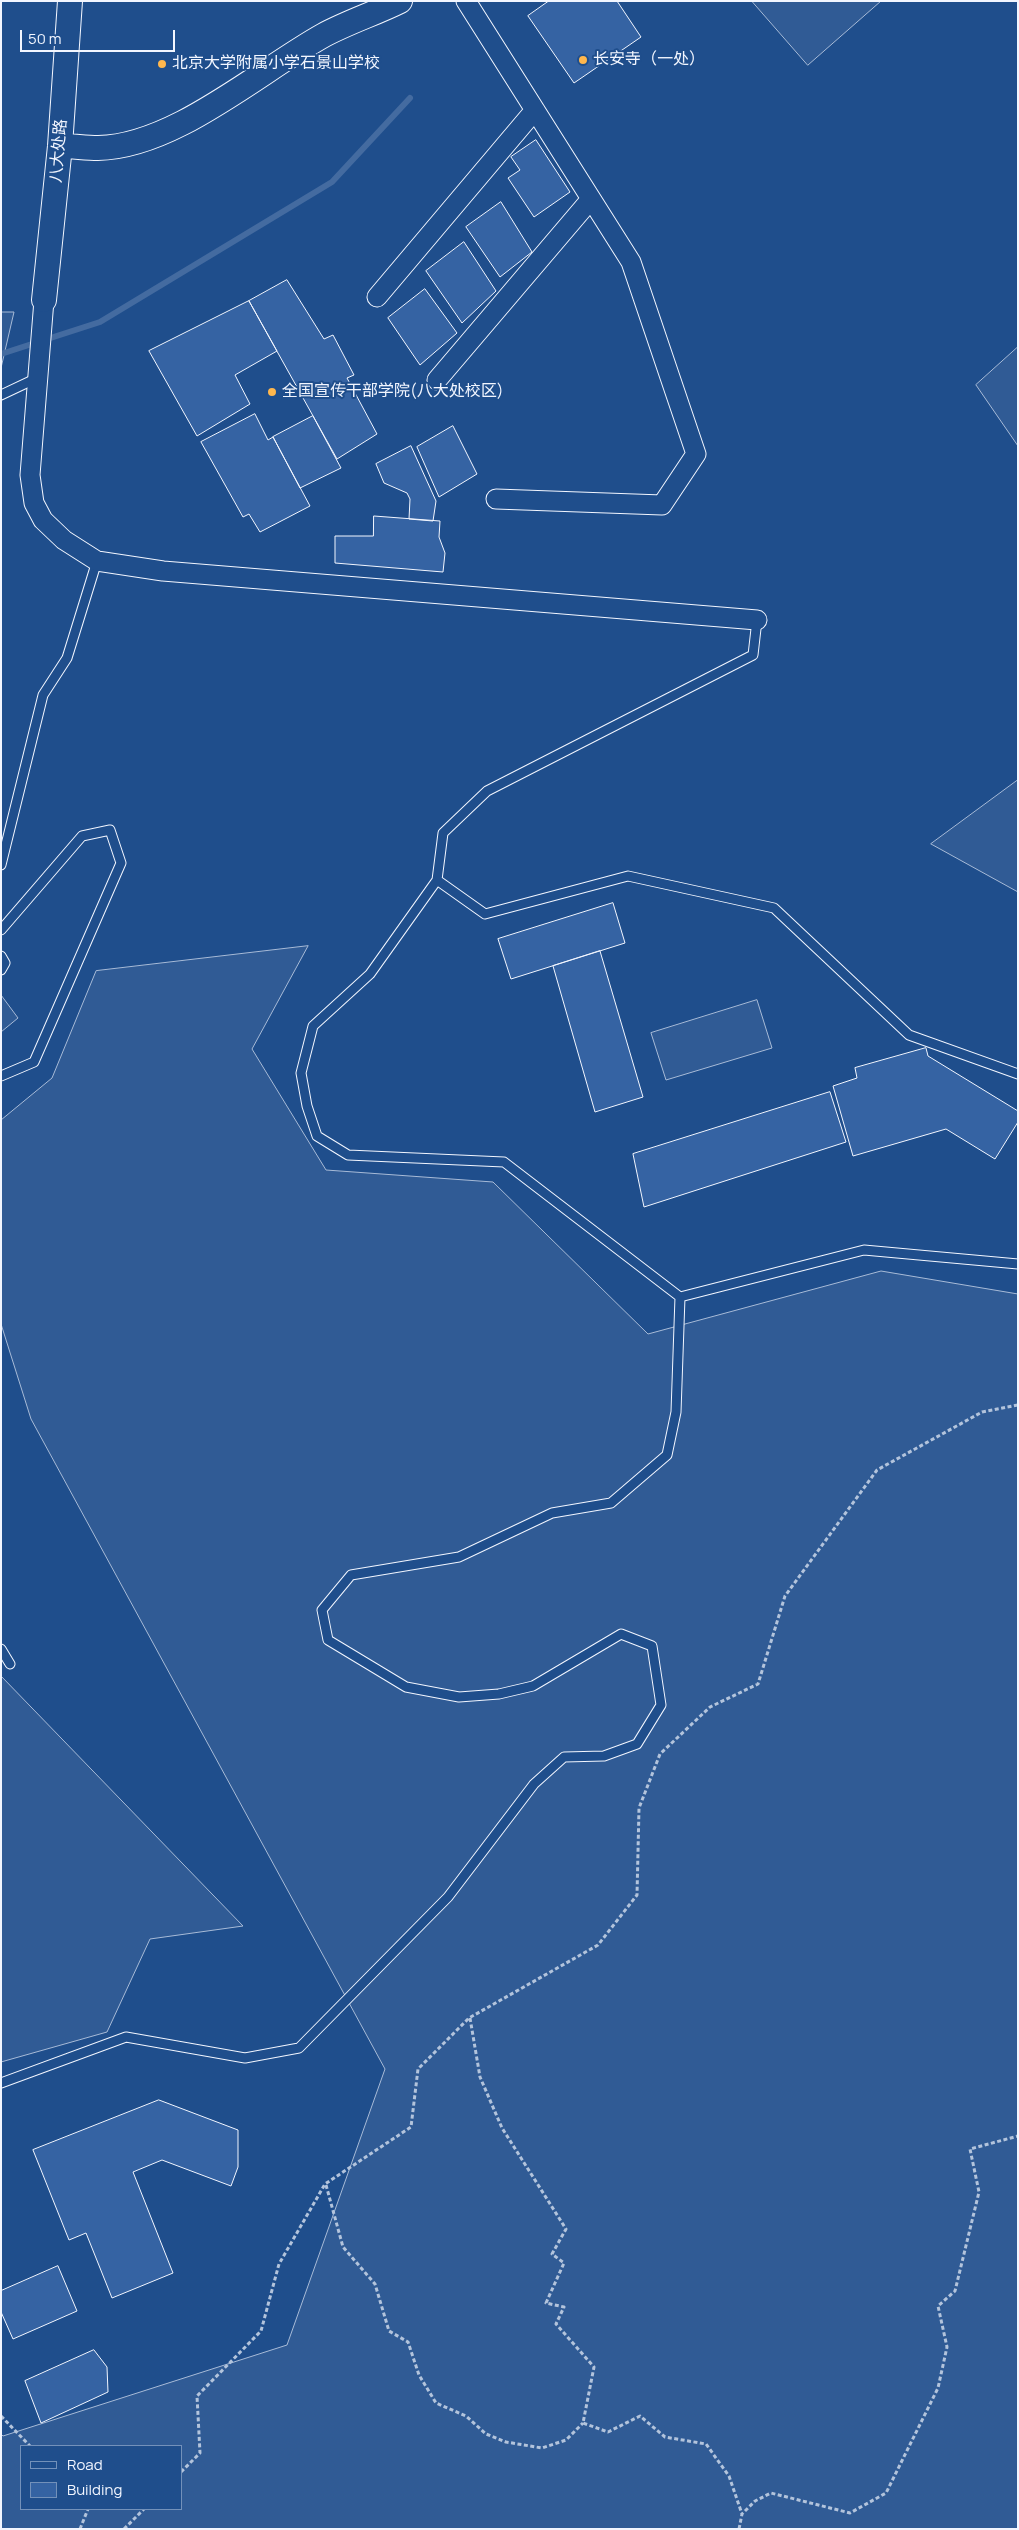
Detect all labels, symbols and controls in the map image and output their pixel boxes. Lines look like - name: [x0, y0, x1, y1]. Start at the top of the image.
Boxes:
- scale bar: [22, 20, 178, 52]
- text: 50 m: [28, 28, 62, 49]
- place label: 长安寺（一处）: [593, 50, 705, 70]
- place label: 北京大学附属小学石景山学校: [172, 54, 380, 74]
- marker: 长安寺（一处）: [577, 54, 589, 66]
- marker: 北京大学附属小学石景山学校: [156, 58, 168, 70]
- street label: 八大处路: [47, 118, 71, 184]
- place label: 全国宣传干部学院(八大处校区): [282, 382, 504, 402]
- marker: 全国宣传干部学院(八大处校区): [266, 386, 278, 398]
- legend: [20, 2445, 182, 2510]
- text: Road: [67, 2454, 103, 2475]
- text: Building: [67, 2479, 122, 2500]

